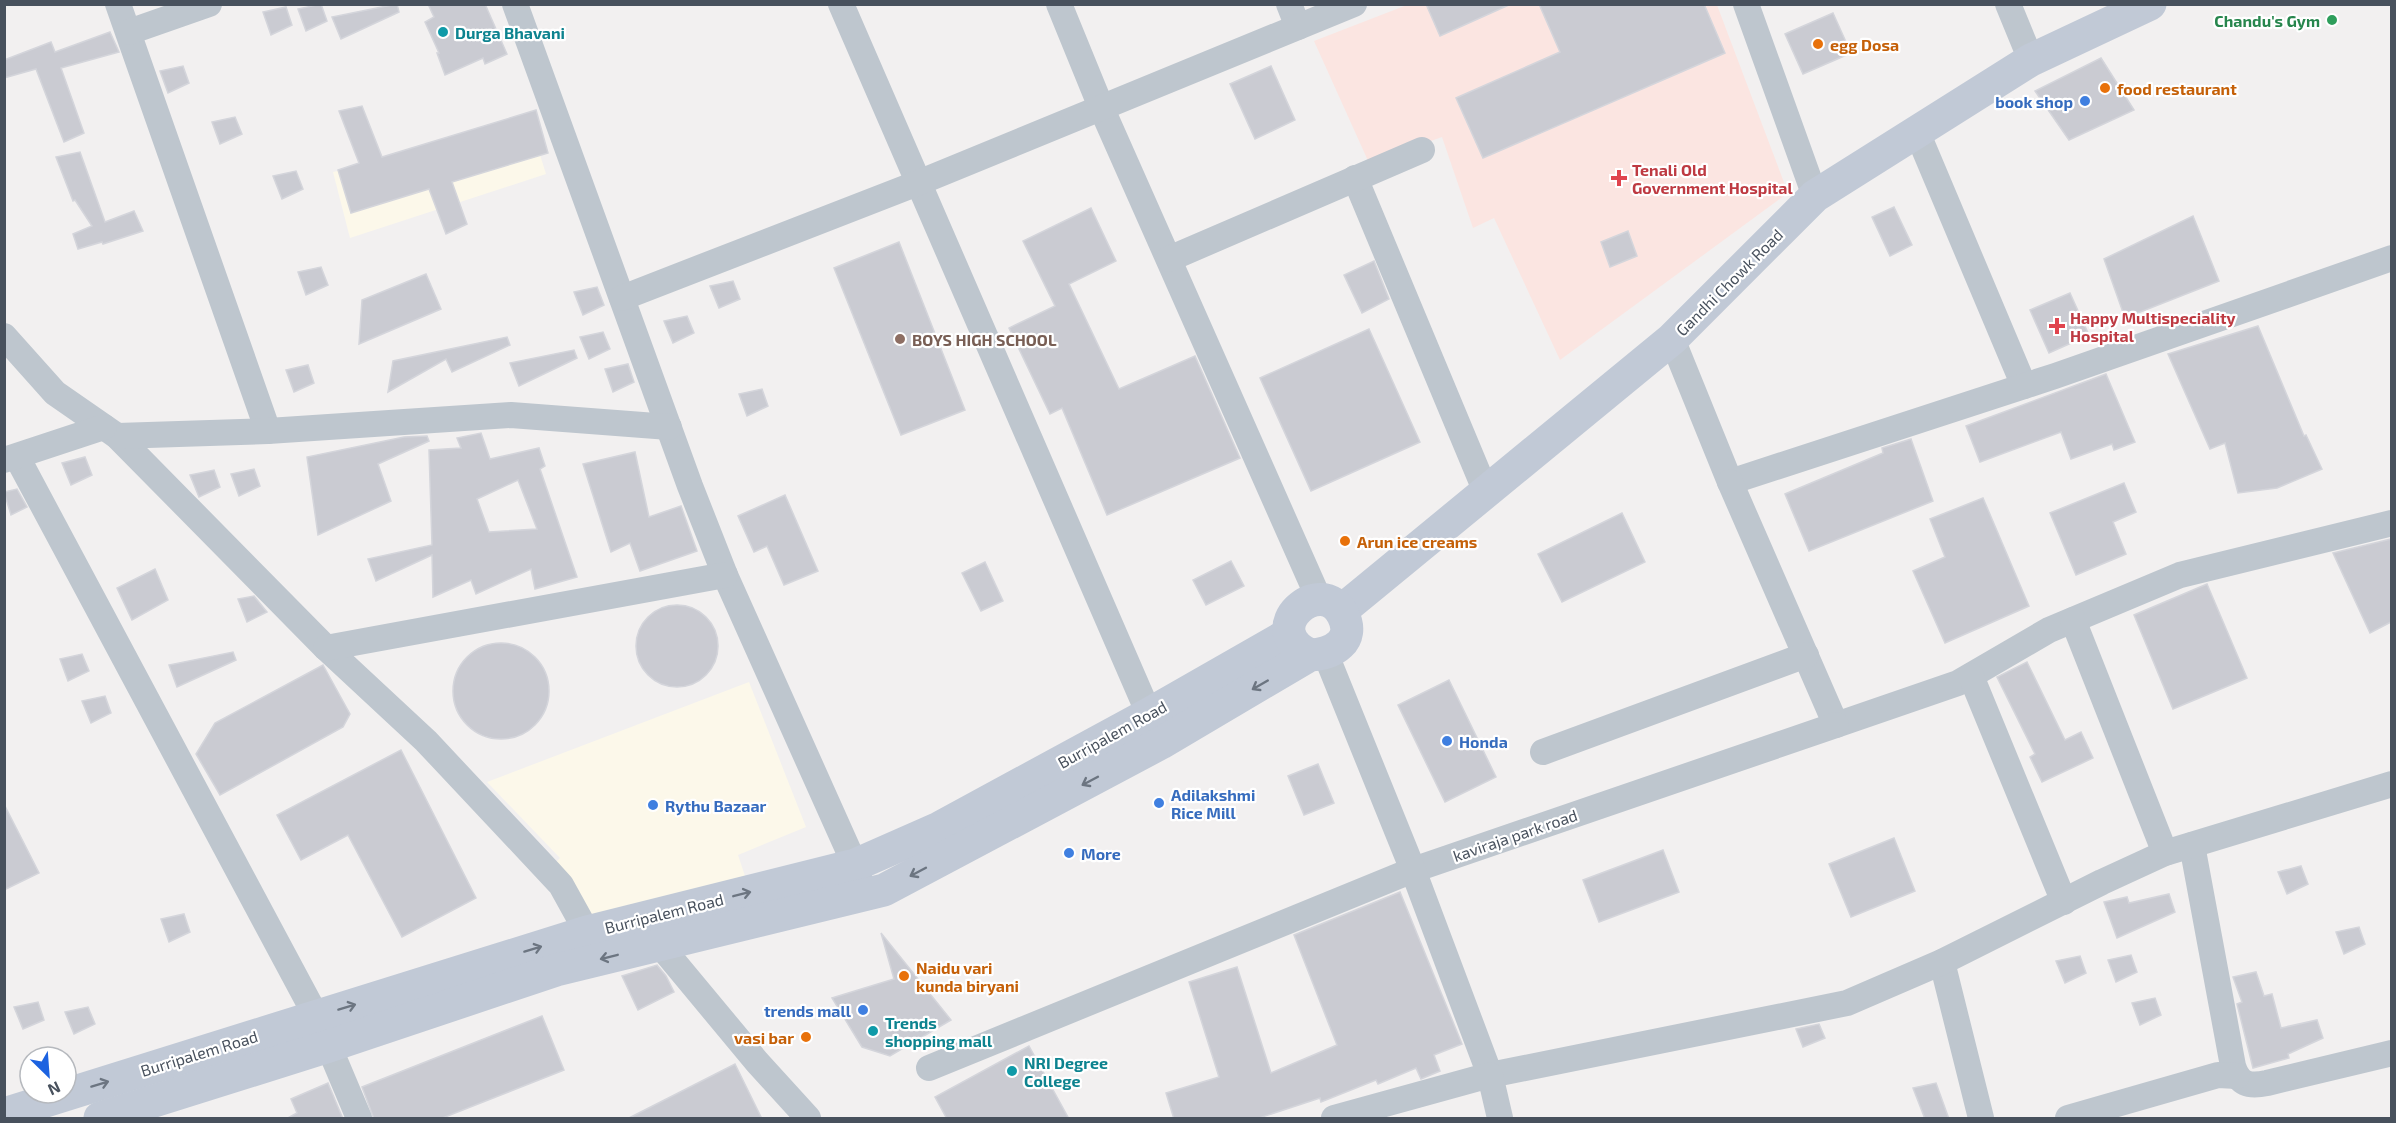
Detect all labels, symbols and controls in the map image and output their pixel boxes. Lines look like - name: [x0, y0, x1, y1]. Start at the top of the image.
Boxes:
- place label: Chandu's Gym: [2214, 11, 2320, 31]
- marker: Chandu's Gym: [2325, 13, 2339, 27]
- place label: Durga Bhavani: [455, 23, 565, 42]
- marker: Durga Bhavani: [436, 25, 450, 39]
- place label: egg Dosa: [1830, 35, 1899, 54]
- marker: egg Dosa: [1811, 37, 1825, 51]
- place label: food restaurant: [2117, 79, 2237, 98]
- marker: food restaurant: [2098, 81, 2112, 95]
- place label: book shop: [1995, 92, 2073, 111]
- marker: book shop: [2078, 94, 2092, 108]
- place label: Tenali Old Government Hospital: [1632, 160, 1793, 197]
- marker: Tenali Old Government Hospital: [1610, 169, 1628, 187]
- street label: Gandhi Chowk Road: [1672, 225, 1786, 339]
- place label: Happy Multispeciality Hospital: [2070, 308, 2236, 345]
- marker: Happy Multispeciality Hospital: [2048, 317, 2066, 335]
- place label: BOYS HIGH SCHOOL: [912, 330, 1057, 349]
- marker: BOYS HIGH SCHOOL: [893, 332, 907, 346]
- place label: Arun ice creams: [1357, 532, 1477, 551]
- marker: Arun ice creams: [1338, 534, 1352, 548]
- one-way arrow: [1252, 679, 1269, 691]
- street label: Burripalem Road: [1054, 696, 1170, 772]
- place label: Honda: [1459, 732, 1508, 751]
- marker: Honda: [1440, 734, 1454, 748]
- one-way arrow: [1082, 775, 1099, 787]
- place label: Adilakshmi Rice Mill: [1171, 785, 1255, 822]
- place label: Rythu Bazaar: [665, 796, 767, 816]
- marker: Adilakshmi Rice Mill: [1152, 796, 1166, 810]
- marker: Rythu Bazaar: [646, 798, 660, 812]
- street label: kaviraja park road: [1450, 805, 1580, 866]
- place label: More: [1081, 844, 1121, 863]
- marker: More: [1062, 846, 1076, 860]
- one-way arrow: [910, 866, 927, 878]
- one-way arrow: [732, 887, 751, 899]
- street label: Burripalem Road: [603, 889, 725, 937]
- one-way arrow: [523, 943, 542, 954]
- one-way arrow: [600, 951, 619, 963]
- place label: Naidu vari kunda biryani: [916, 958, 1019, 996]
- marker: Naidu vari kunda biryani: [897, 969, 911, 983]
- one-way arrow: [337, 1000, 356, 1011]
- place label: trends mall: [764, 1001, 852, 1020]
- marker: trends mall: [856, 1003, 870, 1017]
- place label: Trends shopping mall: [885, 1013, 993, 1050]
- marker: Trends shopping mall: [866, 1024, 880, 1038]
- street label: Burripalem Road: [138, 1026, 260, 1080]
- place label: vasi bar: [734, 1028, 794, 1047]
- marker: vasi bar: [799, 1030, 813, 1044]
- north arrow: [18, 1045, 78, 1105]
- place label: NRI Degree College: [1024, 1053, 1108, 1090]
- marker: NRI Degree College: [1005, 1064, 1019, 1078]
- one-way arrow: [90, 1077, 109, 1088]
- text: N: [45, 1078, 64, 1100]

